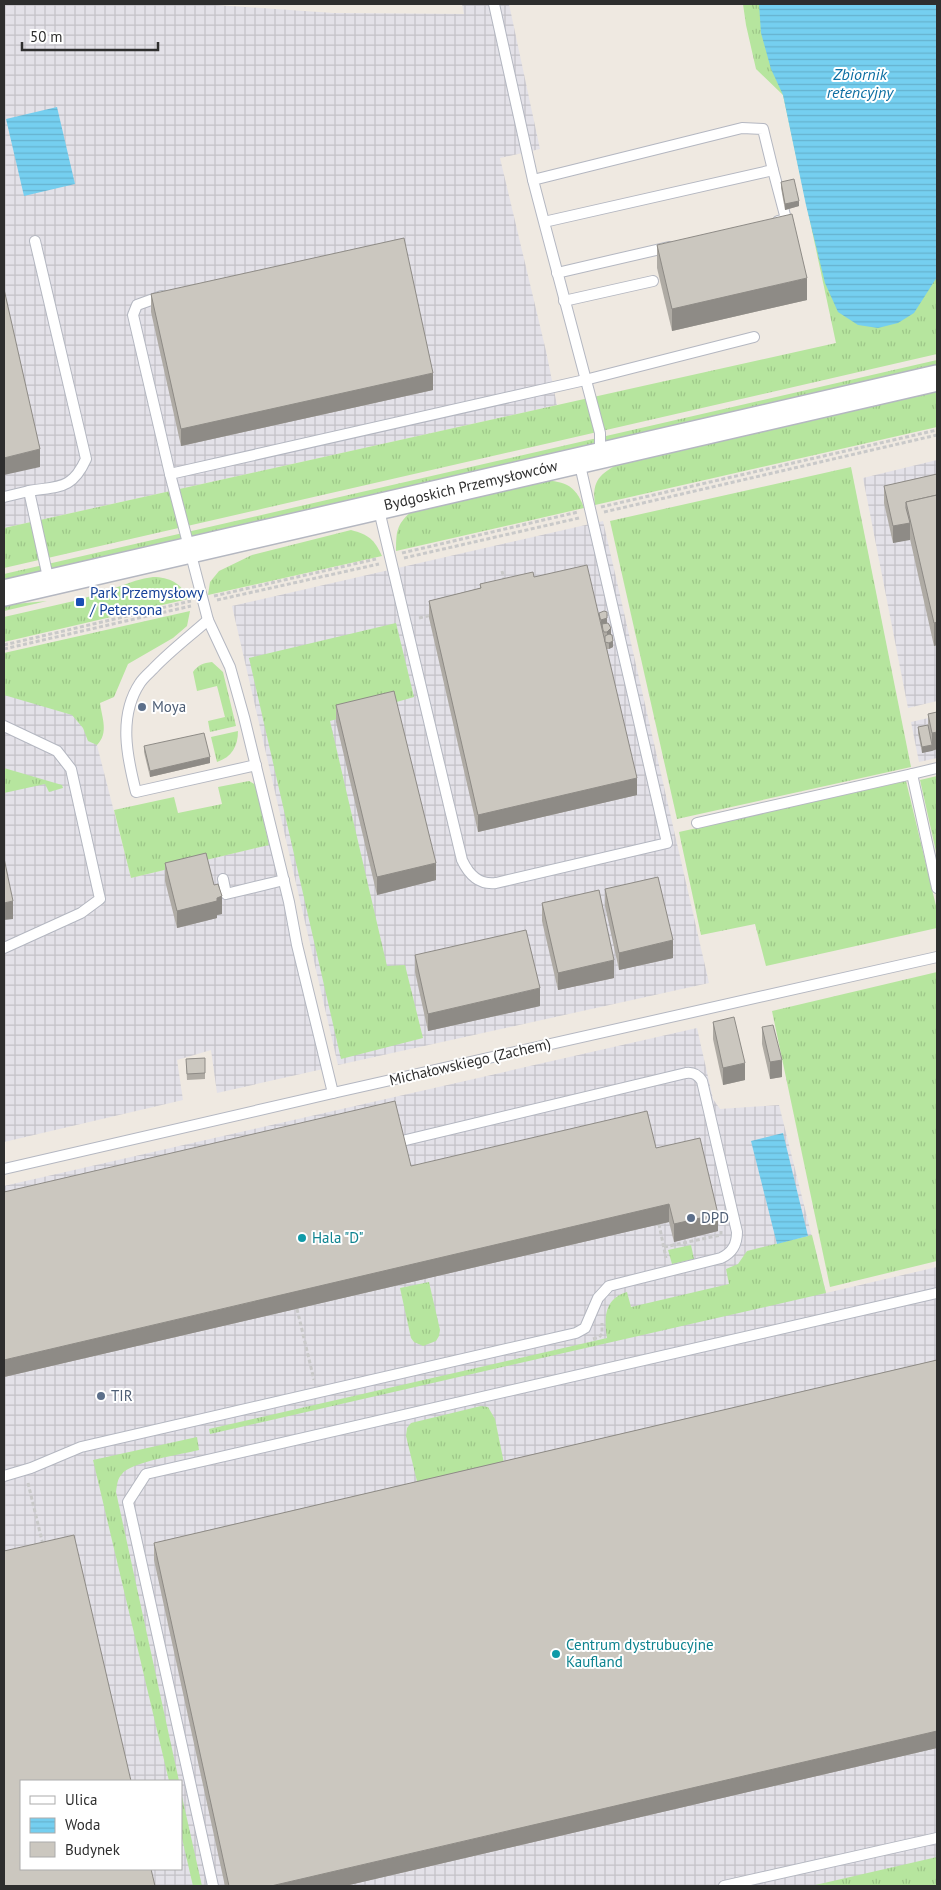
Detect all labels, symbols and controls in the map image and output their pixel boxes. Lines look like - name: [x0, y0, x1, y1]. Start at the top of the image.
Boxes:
- scale bar: [22, 20, 159, 52]
- text: 50 m: [30, 27, 63, 46]
- water label: Zbiornik retencyjny: [827, 64, 894, 102]
- street label: Bydgoskich Przemysłowców: [382, 456, 559, 514]
- place label: Park Przemysłowy / Petersona: [89, 583, 204, 619]
- marker: Park Przemysłowy / Petersona: [74, 596, 86, 608]
- place label: Moya: [152, 697, 186, 716]
- marker: Moya: [136, 701, 148, 713]
- street label: Michałowskiego (Zachem): [387, 1034, 552, 1089]
- place label: DPD: [701, 1208, 729, 1227]
- marker: DPD: [685, 1212, 697, 1224]
- place label: Hala "D": [312, 1228, 364, 1247]
- marker: Hala "D": [296, 1232, 308, 1244]
- place label: TIR: [111, 1386, 133, 1405]
- marker: TIR: [95, 1390, 107, 1402]
- place label: Centrum dystrubucyjne Kaufland: [566, 1635, 714, 1671]
- marker: Centrum dystrubucyjne Kaufland: [550, 1648, 562, 1660]
- legend: [20, 1780, 182, 1870]
- text: Ulica: [65, 1790, 97, 1809]
- text: Woda: [65, 1815, 100, 1834]
- text: Budynek: [65, 1840, 121, 1859]

